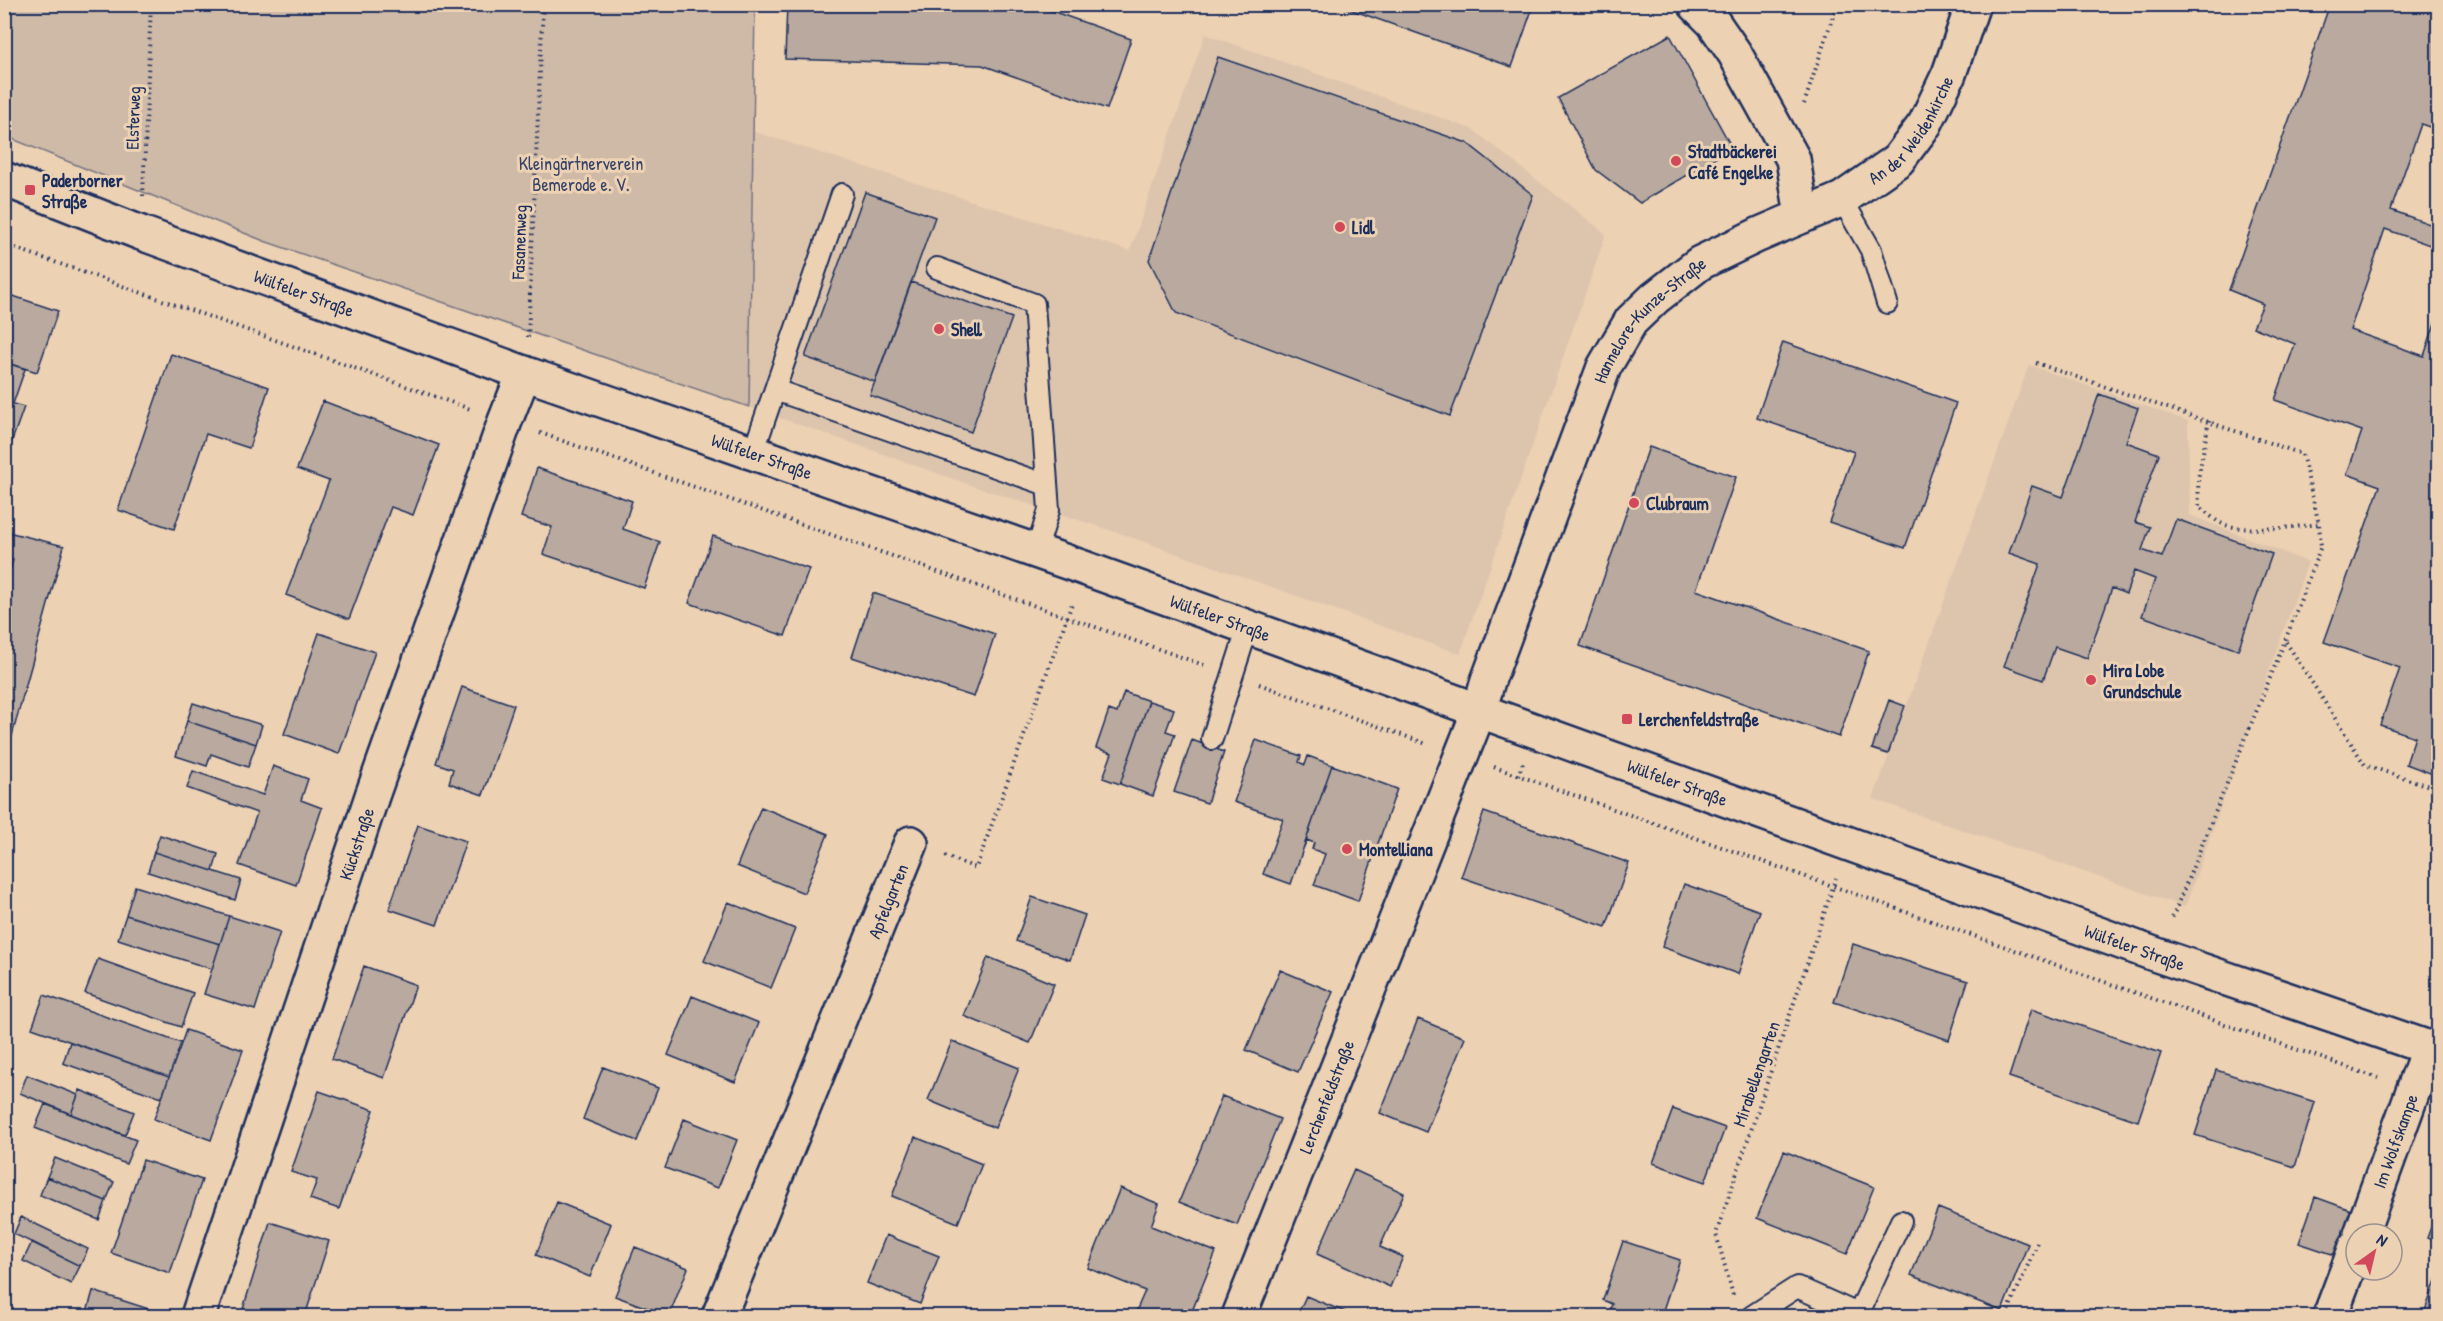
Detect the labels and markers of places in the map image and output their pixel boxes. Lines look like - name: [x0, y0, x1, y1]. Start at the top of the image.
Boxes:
- place label: Stadtbäckerei Café Engelke: [1688, 139, 1777, 186]
- marker: Stadtbäckerei Café Engelke: [1669, 154, 1683, 168]
- place label: Paderborner Straße: [42, 168, 123, 215]
- marker: Paderborner Straße: [23, 183, 37, 197]
- place label: Lidl: [1352, 215, 1376, 240]
- marker: Lidl: [1333, 220, 1347, 234]
- place label: Shell: [951, 317, 983, 342]
- marker: Shell: [932, 322, 946, 336]
- place label: Clubraum: [1646, 491, 1709, 516]
- marker: Clubraum: [1627, 496, 1641, 510]
- place label: Mira Lobe Grundschule: [2103, 658, 2182, 704]
- marker: Mira Lobe Grundschule: [2084, 673, 2098, 687]
- place label: Lerchenfeldstraße: [1639, 707, 1760, 733]
- marker: Lerchenfeldstraße: [1620, 712, 1634, 726]
- place label: Montelliana: [1359, 837, 1433, 862]
- marker: Montelliana: [1340, 842, 1354, 856]

